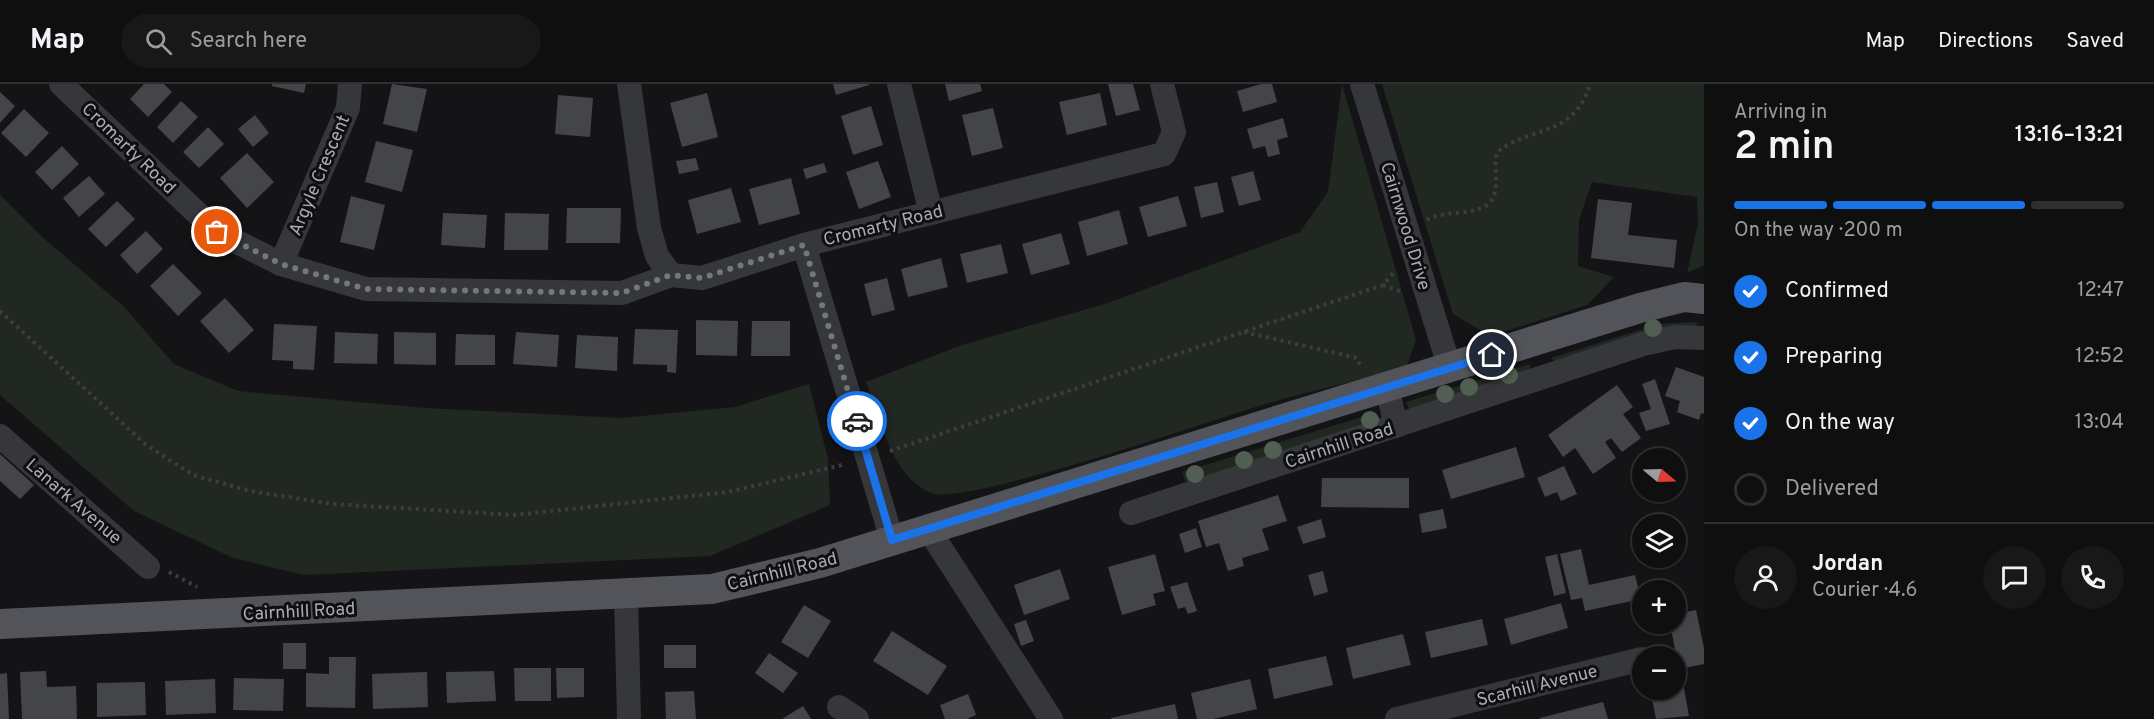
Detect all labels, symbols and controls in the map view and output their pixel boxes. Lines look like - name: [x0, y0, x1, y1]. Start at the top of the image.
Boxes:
- search box: [121, 14, 541, 68]
- text: Map: [30, 23, 85, 59]
- icon: search: [142, 25, 175, 58]
- text: Search here: [190, 28, 307, 55]
- text: Map: [1865, 28, 1905, 55]
- text: Directions: [1938, 28, 2033, 55]
- text: Saved: [2066, 28, 2124, 55]
- street label: Cromarty Road: [76, 98, 180, 200]
- text: Arriving in: [1734, 100, 1827, 126]
- street label: Argyle Crescent: [285, 112, 356, 239]
- text: 13:16–13:21: [2015, 122, 2124, 149]
- text: 2 min: [1734, 124, 1835, 173]
- street label: Cairnwood Drive: [1374, 160, 1435, 293]
- street label: Cromarty Road: [821, 200, 946, 252]
- pin: [191, 206, 242, 257]
- icon: bag: [200, 215, 233, 248]
- text: On the way · 200 m: [1734, 218, 1903, 244]
- icon: check: [1734, 275, 1767, 308]
- text: Confirmed: [1785, 278, 1889, 305]
- text: 12:47: [2077, 278, 2124, 304]
- pin: [1466, 329, 1517, 380]
- icon: home: [1475, 338, 1508, 371]
- icon: check: [1734, 341, 1767, 374]
- text: Preparing: [1785, 344, 1883, 371]
- text: 12:52: [2075, 344, 2124, 370]
- courier: [827, 391, 887, 451]
- icon: car: [841, 405, 874, 438]
- icon: check: [1734, 407, 1767, 440]
- text: On the way: [1785, 410, 1895, 437]
- text: 13:04: [2075, 410, 2124, 436]
- street label: Cairnhill Road: [1282, 418, 1397, 475]
- north arrow: [1632, 448, 1686, 502]
- map controls: [1632, 448, 1686, 700]
- street label: Lanark Avenue: [20, 454, 126, 550]
- text: Delivered: [1785, 476, 1879, 503]
- button: layers: [1632, 514, 1686, 568]
- button: person: [1734, 546, 1797, 609]
- button: chat: [1983, 546, 2046, 609]
- button: phone: [2061, 546, 2124, 609]
- street label: Cairnhill Road: [725, 548, 840, 597]
- text: Jordan: [1812, 551, 1883, 578]
- text: Courier · 4.6: [1812, 578, 1917, 604]
- button: +: [1632, 580, 1686, 634]
- street label: Cairnhill Road: [242, 598, 356, 627]
- button: −: [1632, 646, 1686, 700]
- street label: Scarhill Avenue: [1475, 660, 1600, 713]

